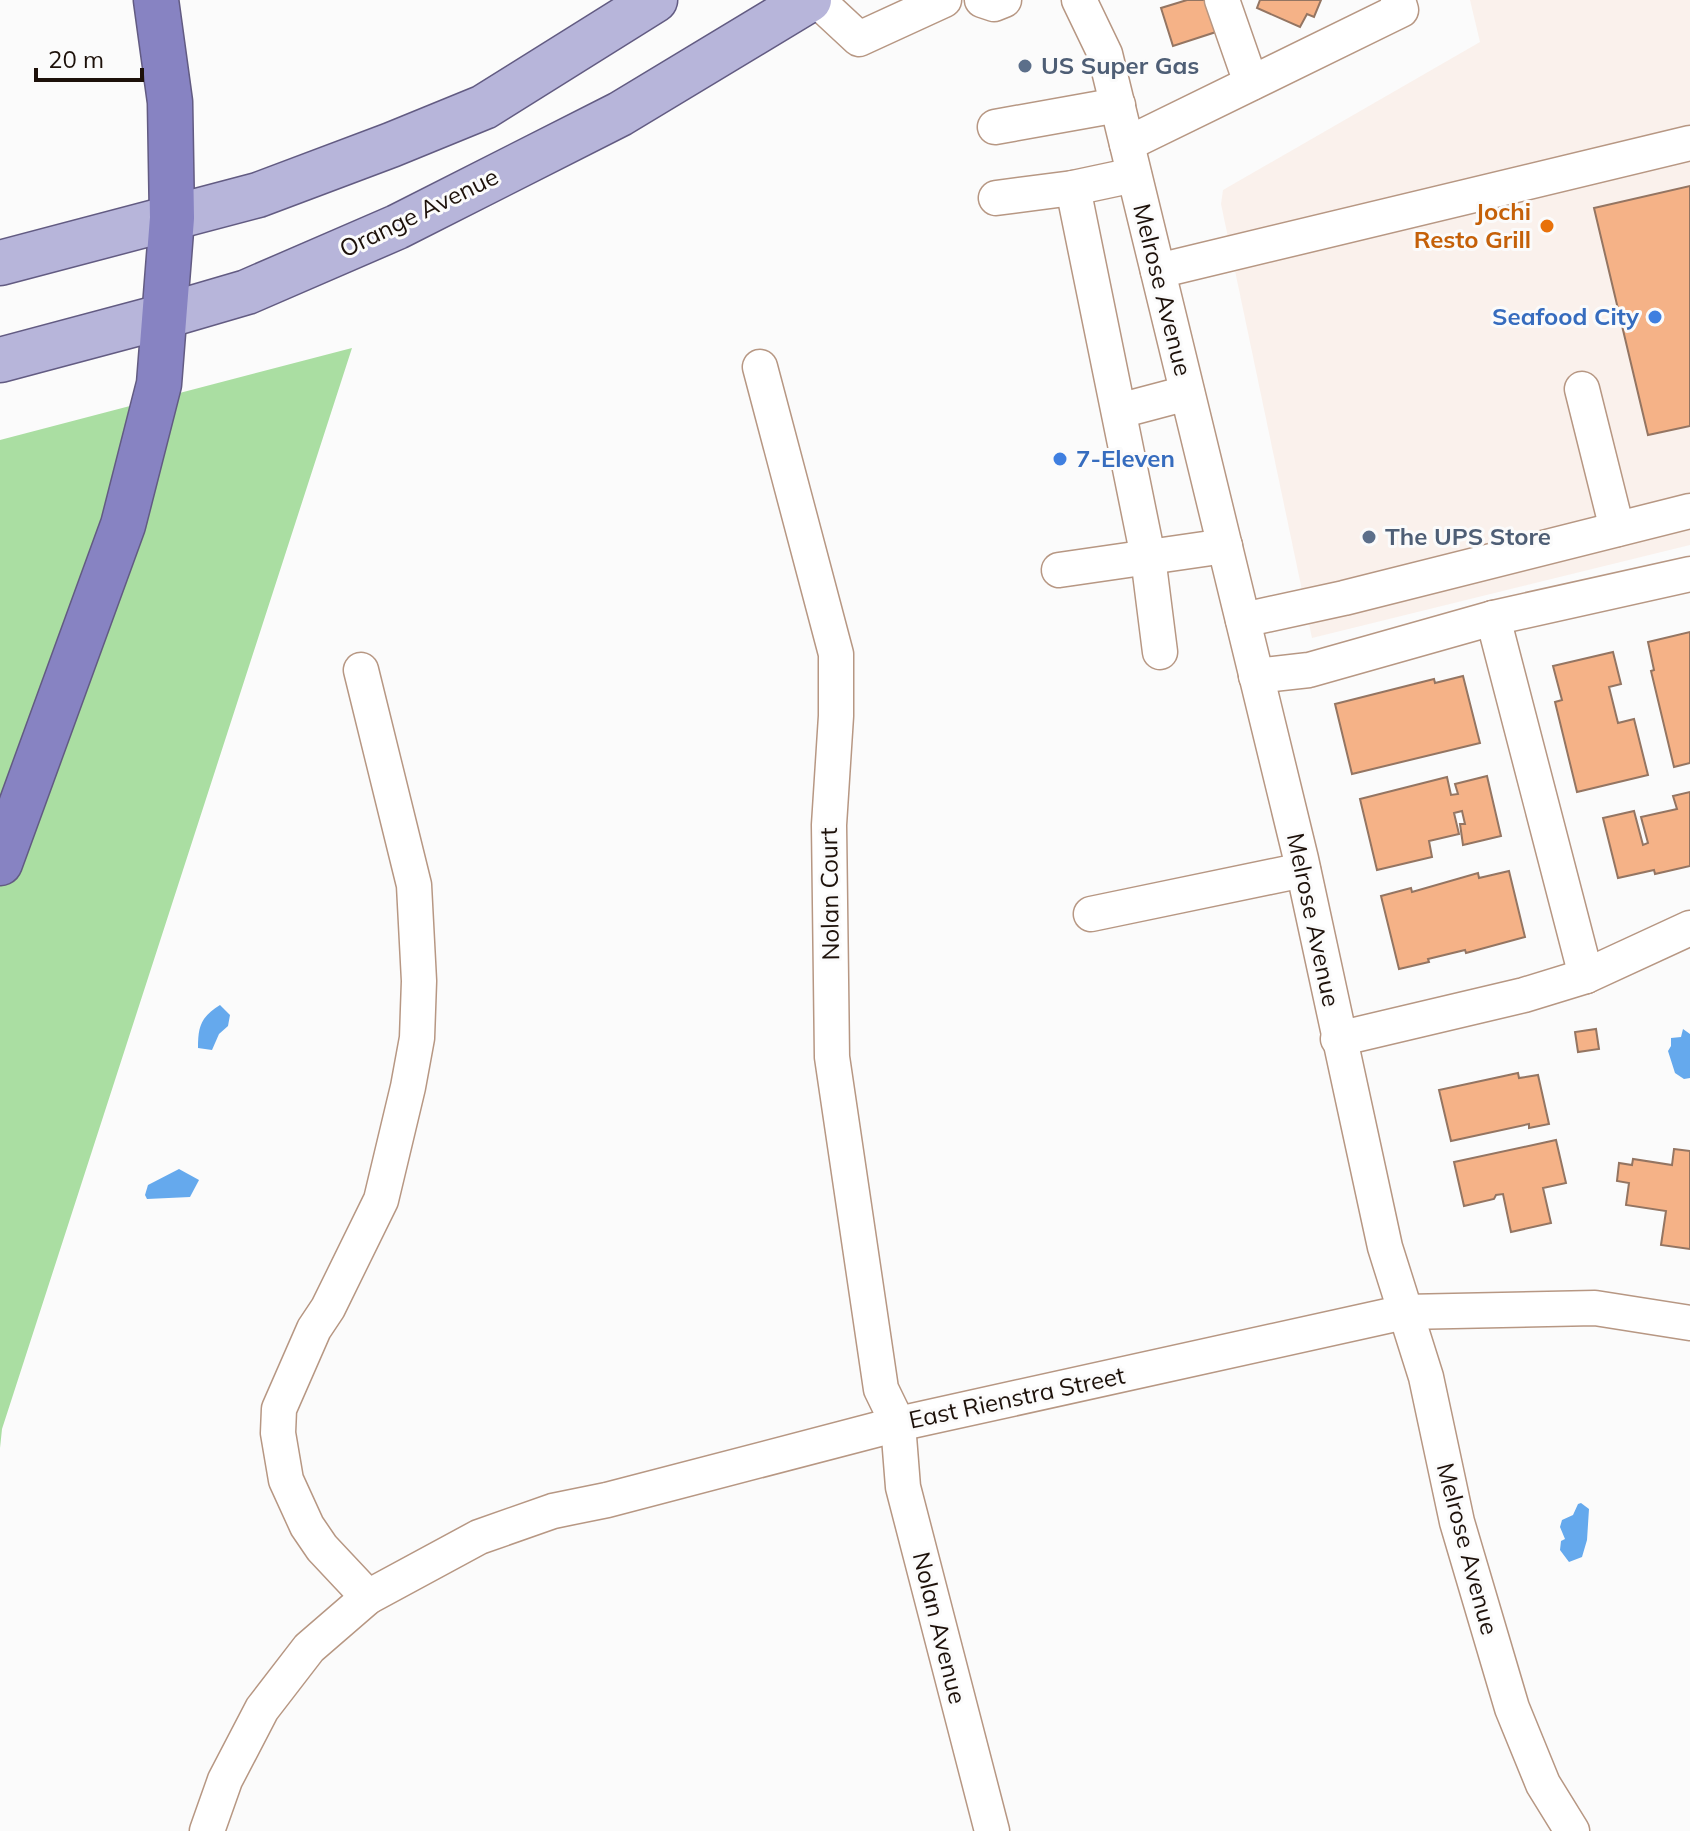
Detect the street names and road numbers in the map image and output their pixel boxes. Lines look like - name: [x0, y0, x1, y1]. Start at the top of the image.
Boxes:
- street label: Orange Avenue: [334, 161, 503, 263]
- street label: Melrose Avenue: [1127, 201, 1199, 379]
- street label: Nolan Court: [813, 827, 845, 961]
- street label: Melrose Avenue: [1281, 830, 1347, 1009]
- street label: East Rienstra Street: [906, 1359, 1128, 1435]
- street label: Melrose Avenue: [1431, 1460, 1505, 1638]
- street label: Nolan Avenue: [907, 1549, 973, 1707]

